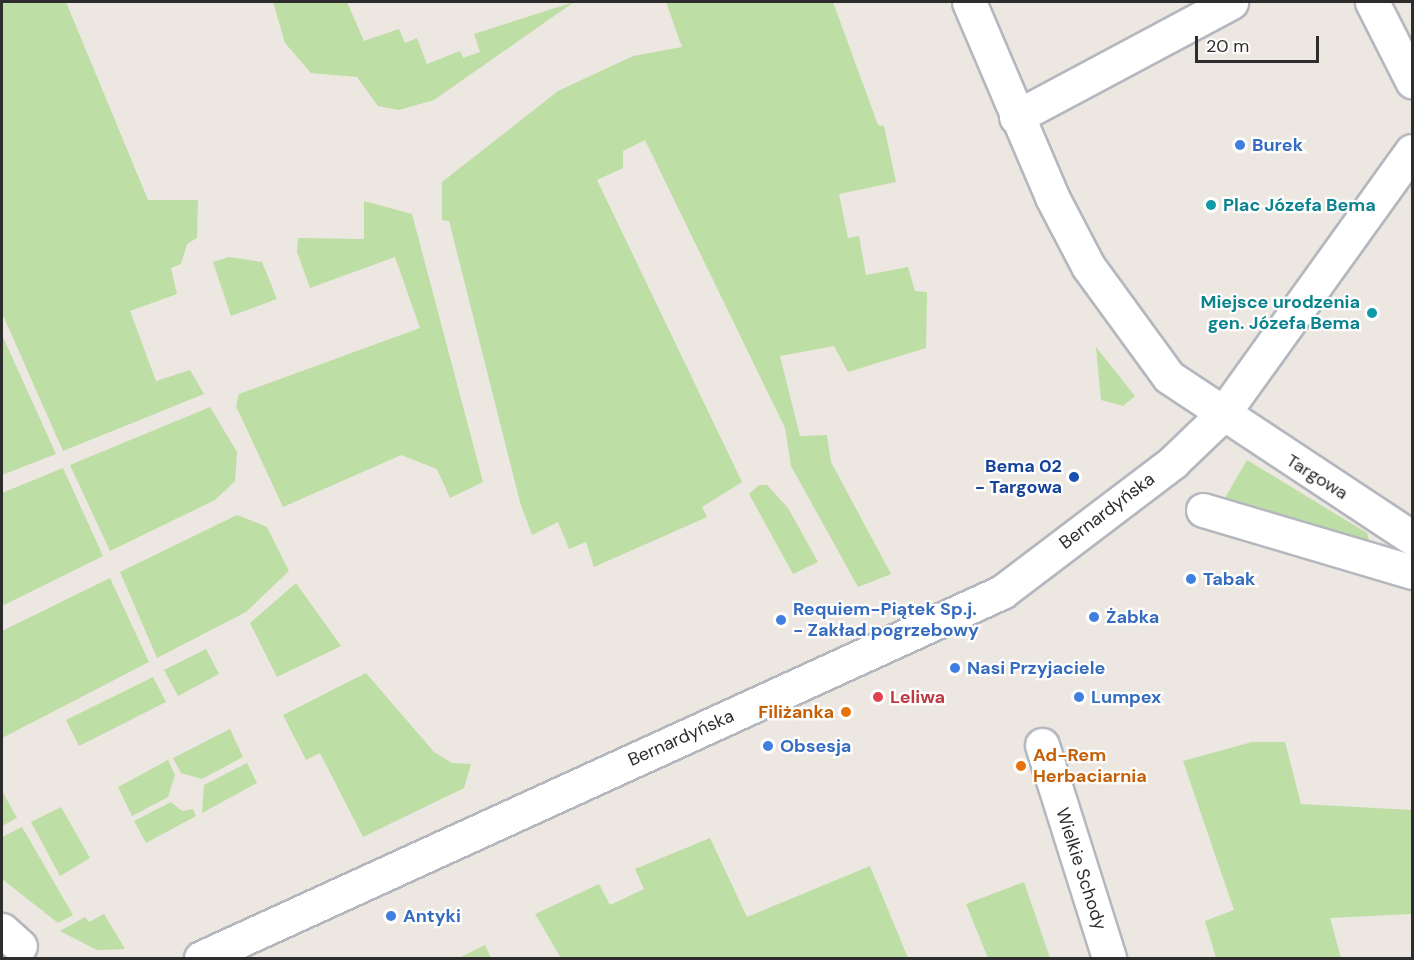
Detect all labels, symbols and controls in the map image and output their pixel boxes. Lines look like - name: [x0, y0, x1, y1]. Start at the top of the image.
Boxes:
- scale bar: [1198, 24, 1322, 62]
- text: 20 m: [1206, 34, 1249, 58]
- place label: Burek: [1252, 134, 1303, 156]
- marker: Burek: [1233, 138, 1247, 152]
- place label: Plac Józefa Bema: [1223, 194, 1376, 216]
- marker: Plac Józefa Bema: [1204, 198, 1218, 212]
- place label: Miejsce urodzenia gen. Józefa Bema: [1200, 292, 1360, 334]
- marker: Miejsce urodzenia gen. Józefa Bema: [1365, 306, 1379, 320]
- street label: Targowa: [1282, 450, 1352, 504]
- place label: Bema 02 - Targowa: [975, 456, 1062, 498]
- street label: Bernardyńska: [1055, 468, 1159, 554]
- marker: Bema 02 - Targowa: [1067, 470, 1081, 484]
- place label: Tabak: [1203, 568, 1255, 590]
- marker: Tabak: [1184, 572, 1198, 586]
- place label: Requiem-Piątek Sp.j. - Zakład pogrzebowy: [793, 599, 979, 642]
- place label: Żabka: [1106, 606, 1159, 628]
- marker: Żabka: [1087, 610, 1101, 624]
- marker: Requiem-Piątek Sp.j. - Zakład pogrzebowy: [774, 613, 788, 627]
- place label: Nasi Przyjaciele: [967, 657, 1105, 679]
- marker: Nasi Przyjaciele: [948, 661, 962, 675]
- place label: Leliwa: [890, 686, 945, 708]
- place label: Lumpex: [1091, 686, 1161, 708]
- marker: Leliwa: [871, 690, 885, 704]
- marker: Lumpex: [1072, 690, 1086, 704]
- place label: Filiżanka: [758, 701, 834, 723]
- street label: Bernardyńska: [625, 705, 737, 771]
- marker: Filiżanka: [839, 705, 853, 719]
- place label: Obsesja: [780, 735, 851, 757]
- marker: Obsesja: [761, 739, 775, 753]
- place label: Ad-Rem Herbaciarnia: [1033, 745, 1147, 788]
- marker: Ad-Rem Herbaciarnia: [1014, 759, 1028, 773]
- street label: Wielkie Schody: [1051, 805, 1111, 933]
- place label: Antyki: [403, 905, 461, 927]
- marker: Antyki: [384, 909, 398, 923]

